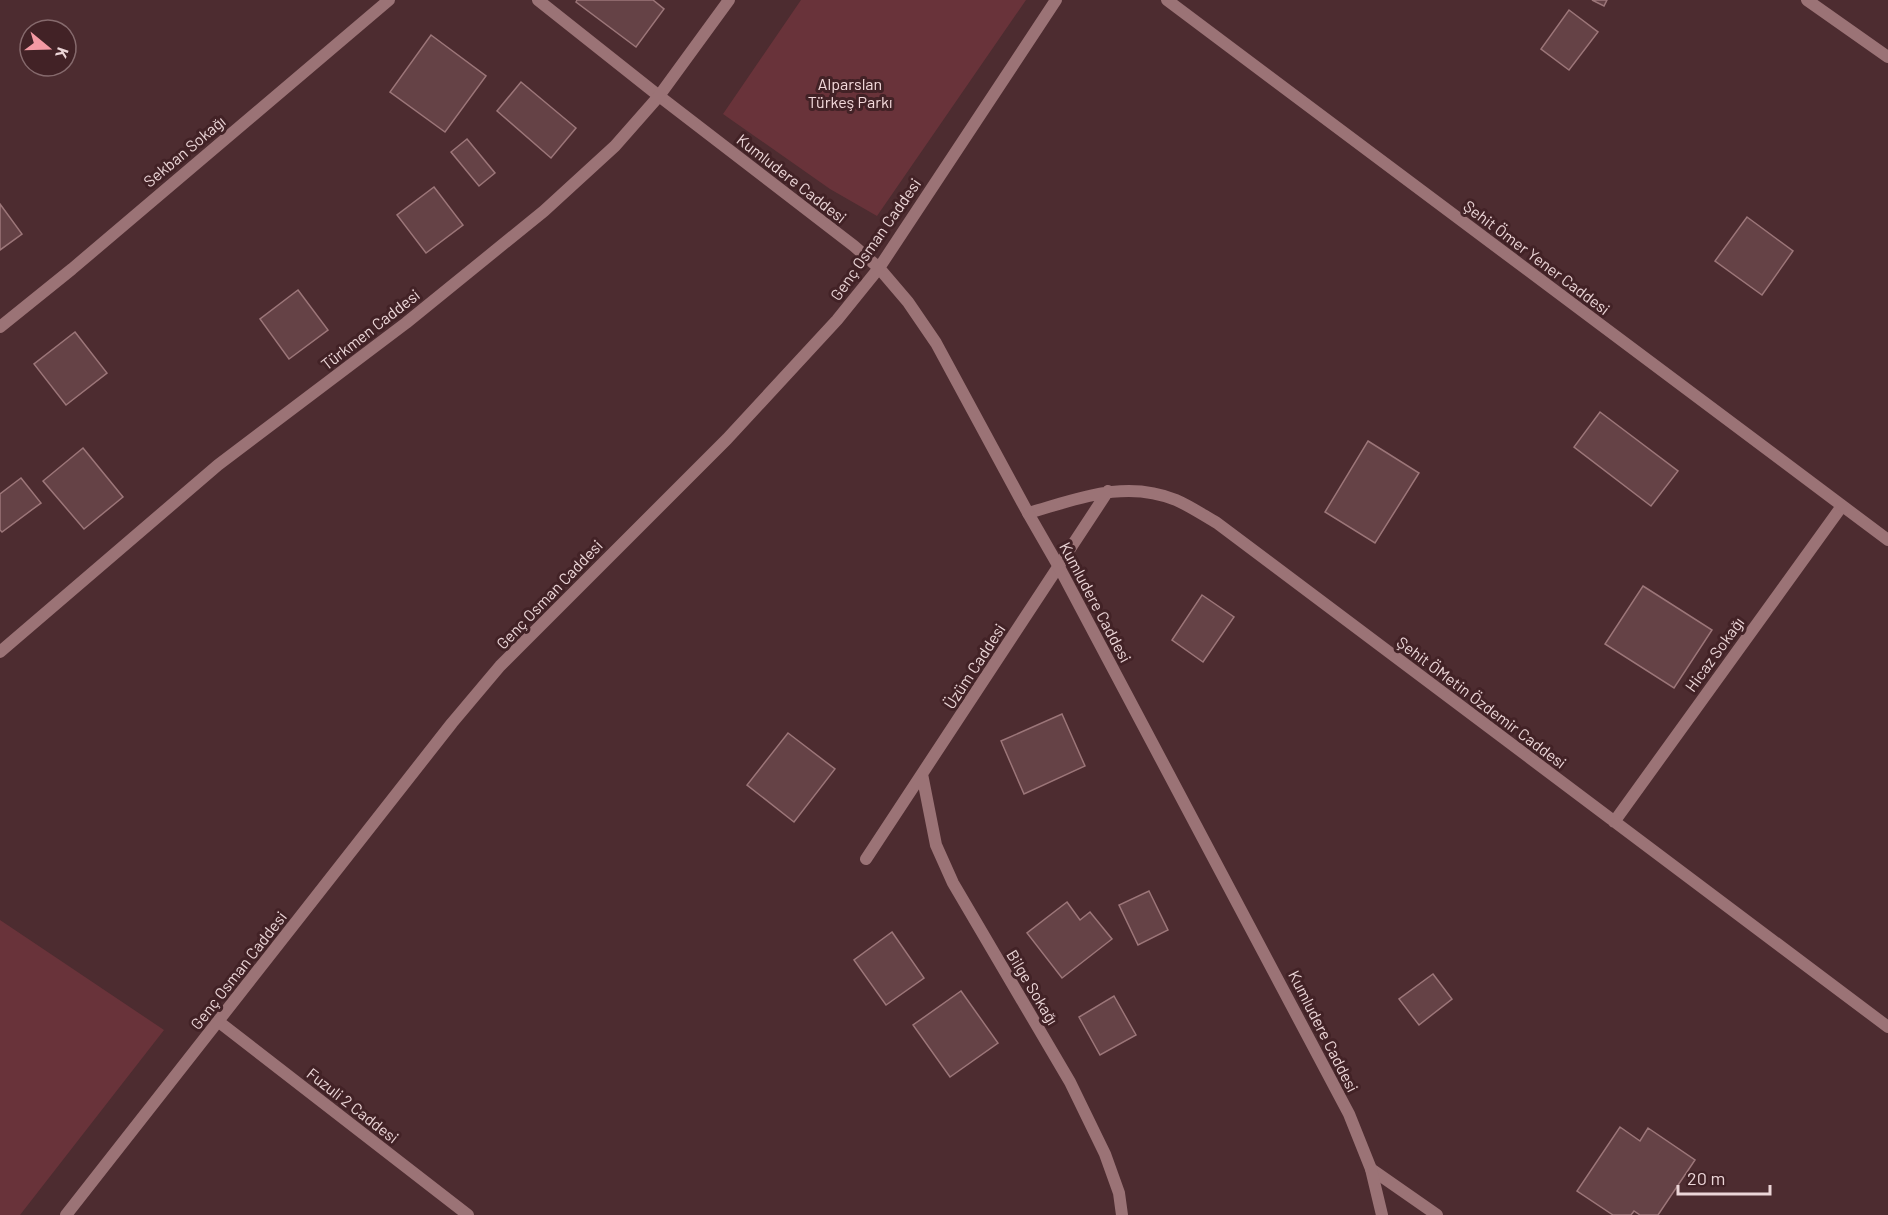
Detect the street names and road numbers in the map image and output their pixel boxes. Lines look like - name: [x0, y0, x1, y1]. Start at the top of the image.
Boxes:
- street label: Sekban Sokağı: [139, 111, 229, 191]
- street label: Kumludere Caddesi: [733, 129, 851, 227]
- street label: Genç Osman Caddesi: [826, 174, 924, 304]
- street label: Şehit Ömer Yener Caddesi: [1460, 196, 1614, 318]
- street label: Türkmen Caddesi: [317, 285, 423, 373]
- street label: Genç Osman Caddesi: [492, 535, 606, 653]
- street label: Kumludere Caddesi: [1056, 538, 1136, 666]
- street label: Hicaz Sokağı: [1681, 613, 1747, 695]
- street label: Üzüm Caddesi: [939, 620, 1009, 712]
- street label: Şehit ÖMetin Özdemir Caddesi: [1394, 632, 1570, 772]
- street label: Genç Osman Caddesi: [186, 907, 290, 1033]
- street label: Bilge Sokağı: [1003, 946, 1063, 1028]
- street label: Kumludere Caddesi: [1285, 967, 1363, 1095]
- street label: Fuzuli 2 Caddesi: [303, 1063, 403, 1147]

